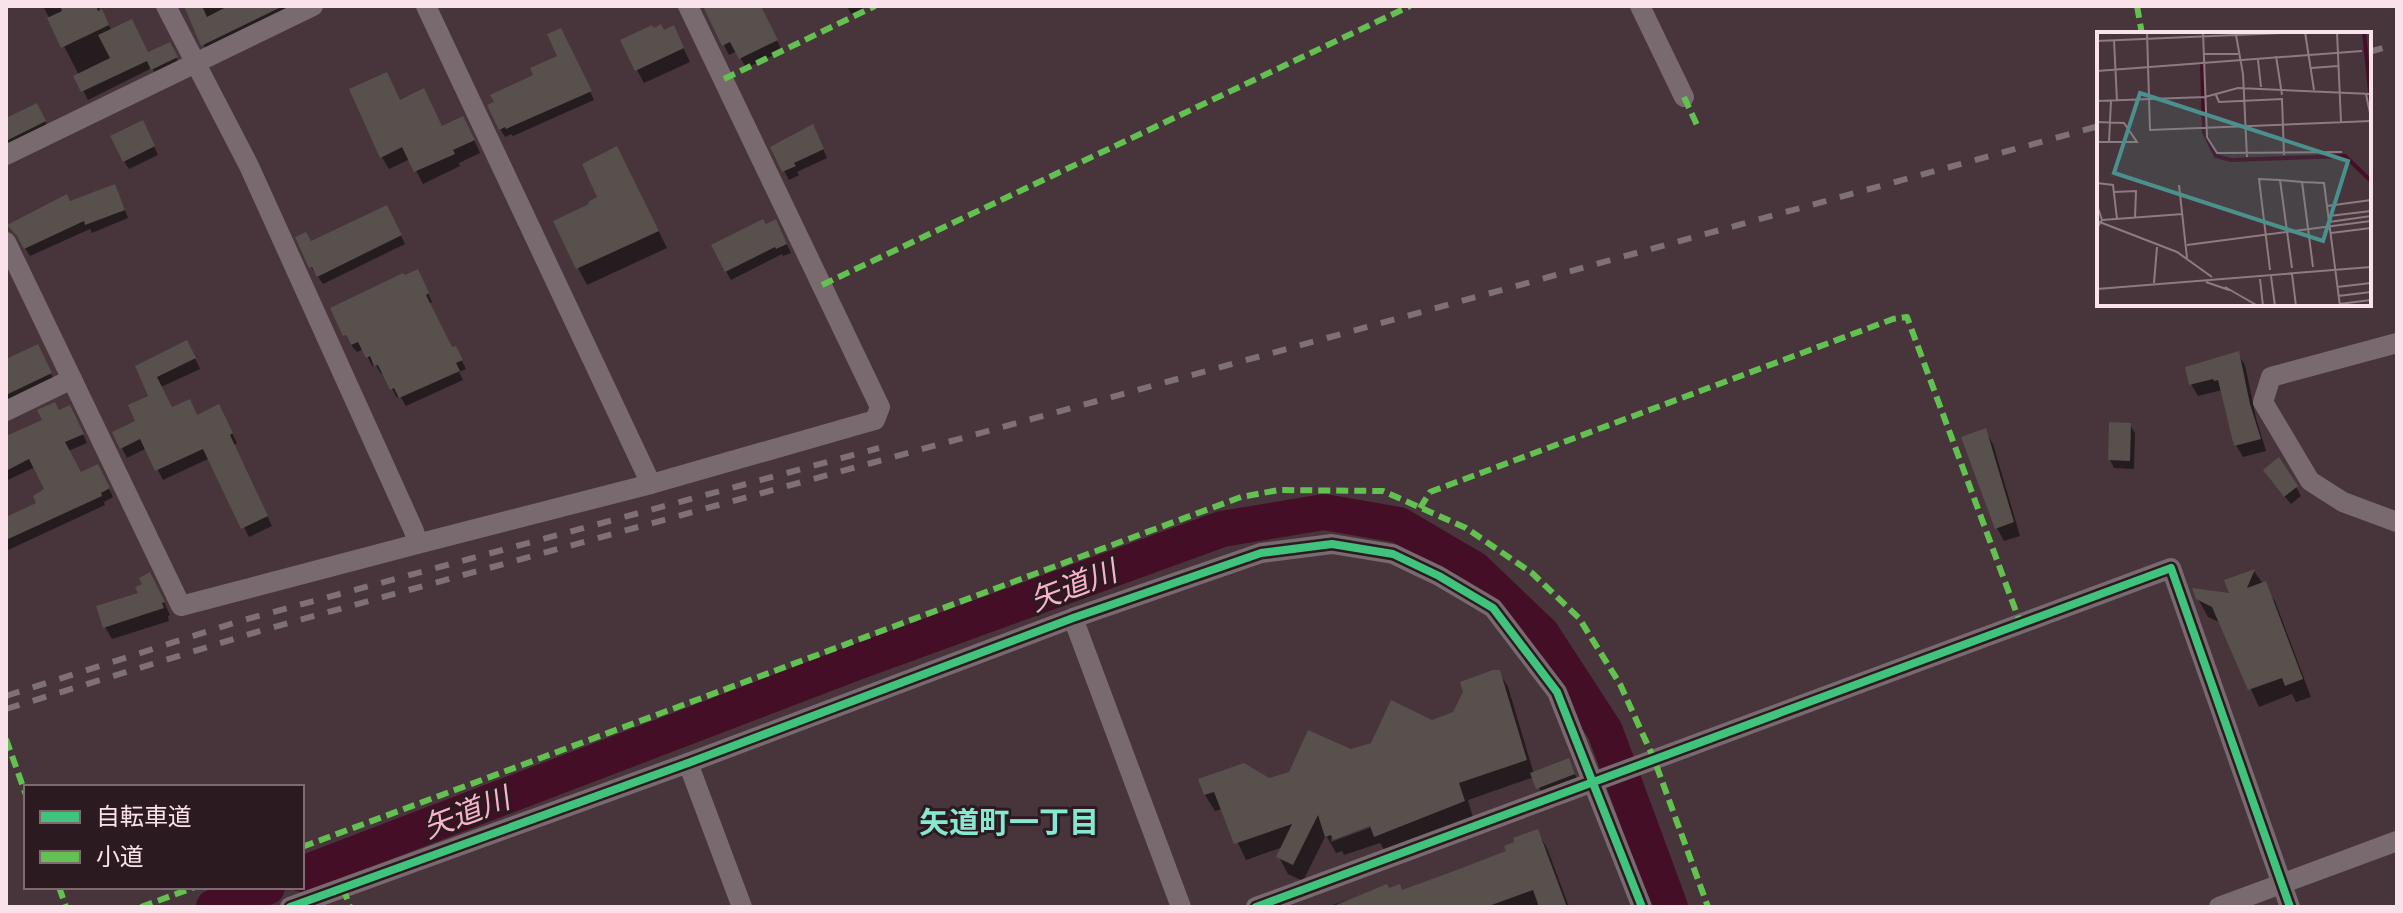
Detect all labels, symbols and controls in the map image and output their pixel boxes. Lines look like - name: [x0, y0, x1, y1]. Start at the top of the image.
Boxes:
- inset map: [2097, 32, 2371, 306]
- water label: 矢道川: [1024, 549, 1125, 620]
- water label: 矢道川: [417, 776, 518, 847]
- legend: [24, 785, 304, 889]
- text: 自転車道: [96, 800, 192, 832]
- district label: 矢道町一丁目: [919, 802, 1099, 842]
- text: 小道: [96, 840, 144, 872]

